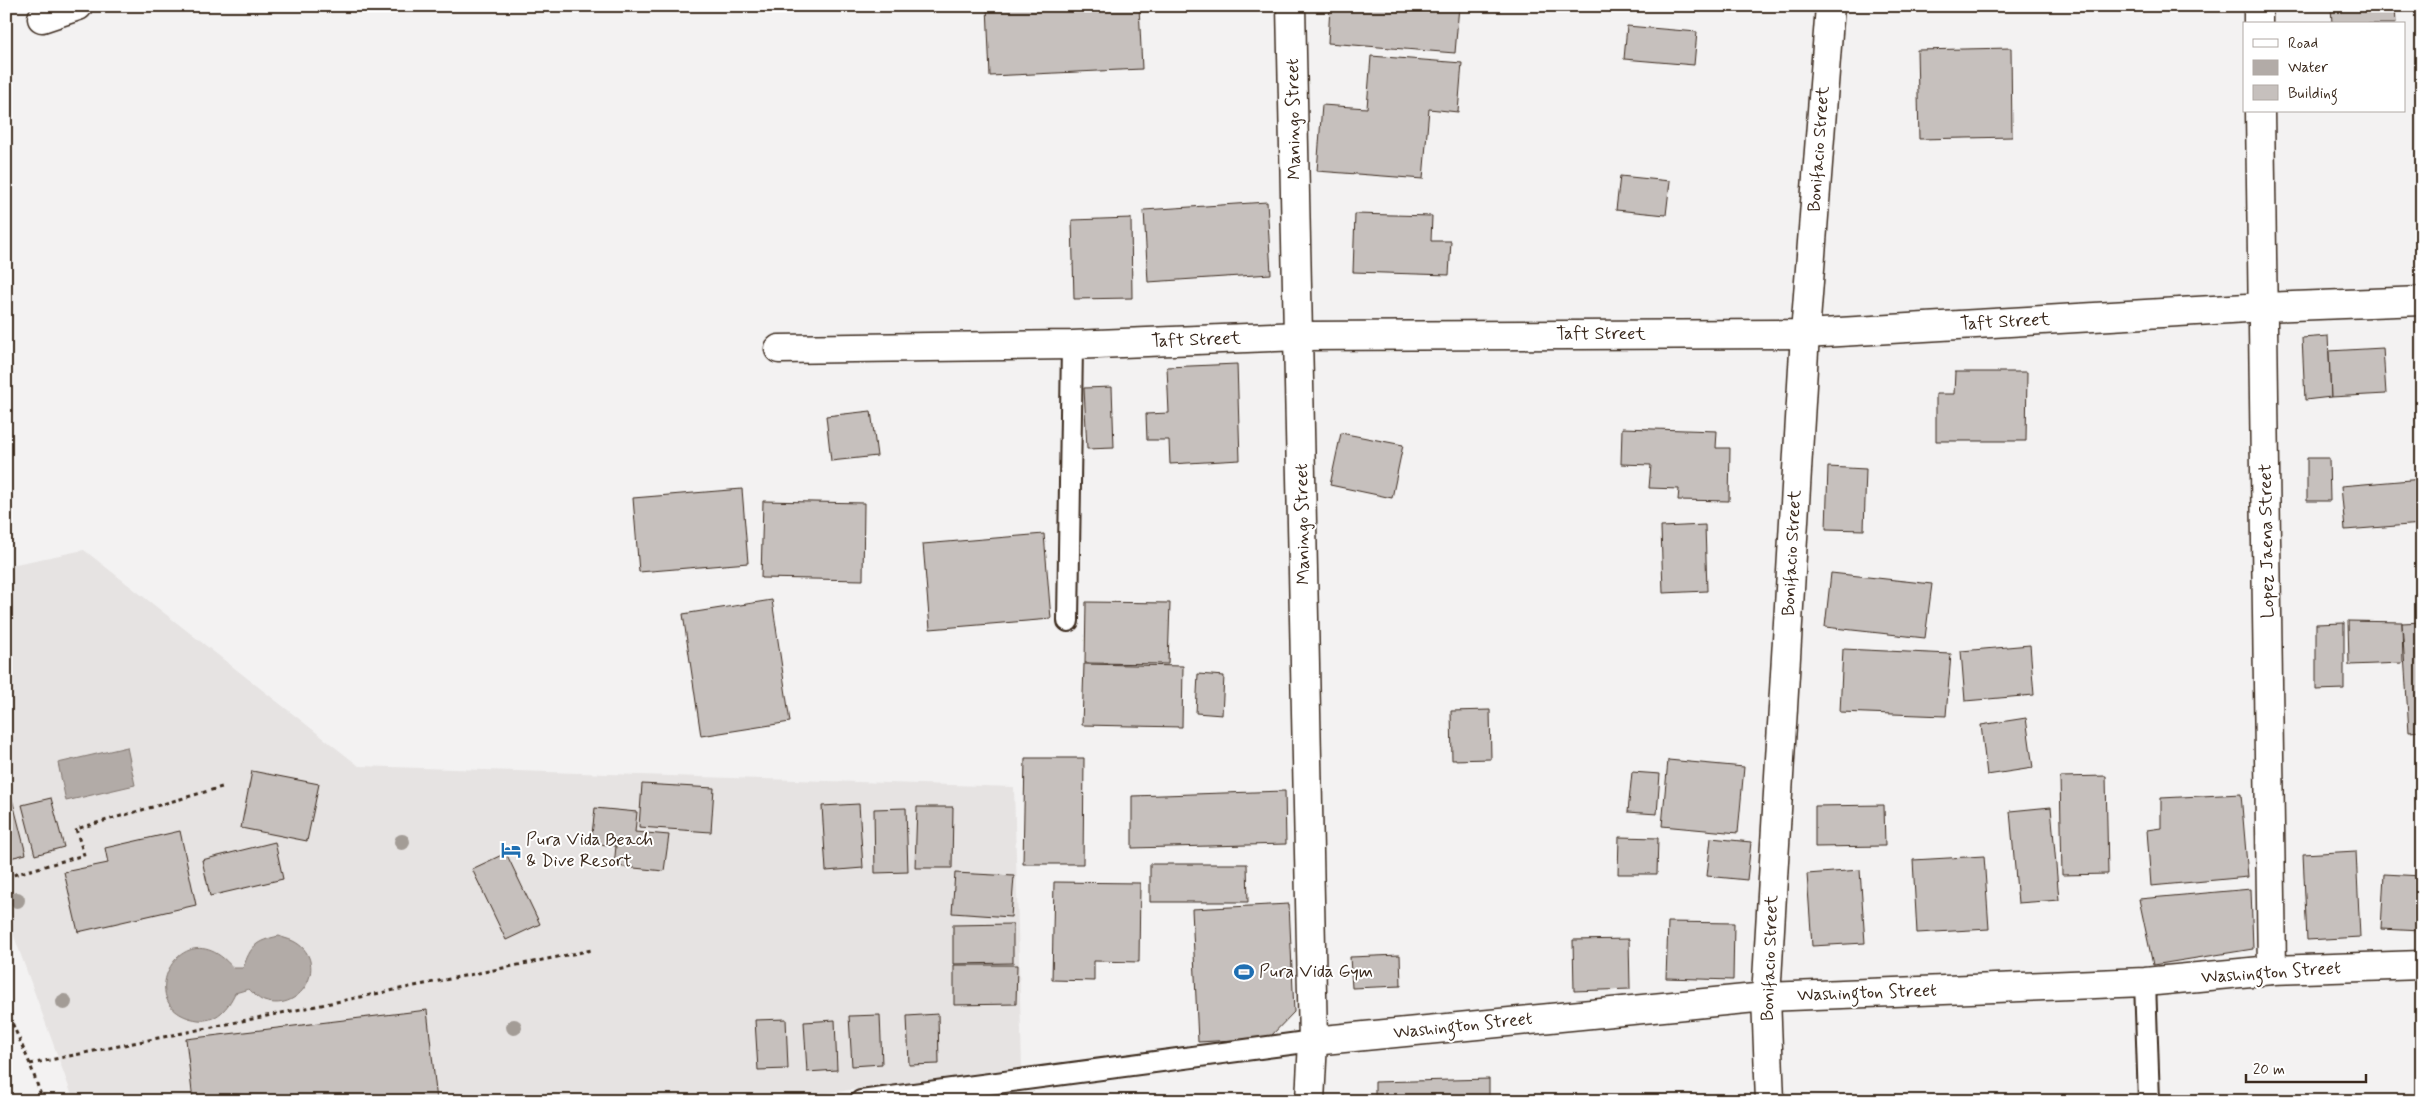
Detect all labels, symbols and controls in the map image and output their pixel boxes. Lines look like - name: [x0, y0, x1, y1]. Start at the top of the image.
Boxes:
- legend: [2243, 22, 2406, 112]
- text: Road: [2288, 34, 2318, 54]
- street label: Maningo Street: [1281, 58, 1307, 180]
- text: Water: [2288, 58, 2328, 78]
- text: Building: [2288, 84, 2338, 105]
- street label: Bonifacio Street: [1803, 85, 1835, 213]
- street label: Taft Street: [1959, 308, 2051, 336]
- street label: Taft Street: [1556, 322, 1646, 346]
- street label: Taft Street: [1151, 326, 1242, 354]
- street label: Maningo Street: [1290, 463, 1316, 585]
- street label: Lopez Jaena Street: [2254, 463, 2280, 619]
- street label: Bonifacio Street: [1777, 489, 1807, 617]
- place label: Pura Vida Beach & Dive Resort: [526, 828, 653, 873]
- hotel icon: Pura Vida Beach & Dive Resort: [500, 839, 522, 861]
- street label: Bonifacio Street: [1756, 894, 1784, 1022]
- street label: Washington Street: [2200, 956, 2342, 992]
- place label: Pura Vida Gym: [1259, 960, 1373, 984]
- sports icon: Pura Vida Gym: [1233, 961, 1255, 983]
- street label: Washington Street: [1797, 979, 1938, 1009]
- street label: Washington Street: [1392, 1007, 1534, 1047]
- scale bar: [2246, 1052, 2366, 1084]
- text: 20 m: [2253, 1060, 2285, 1080]

